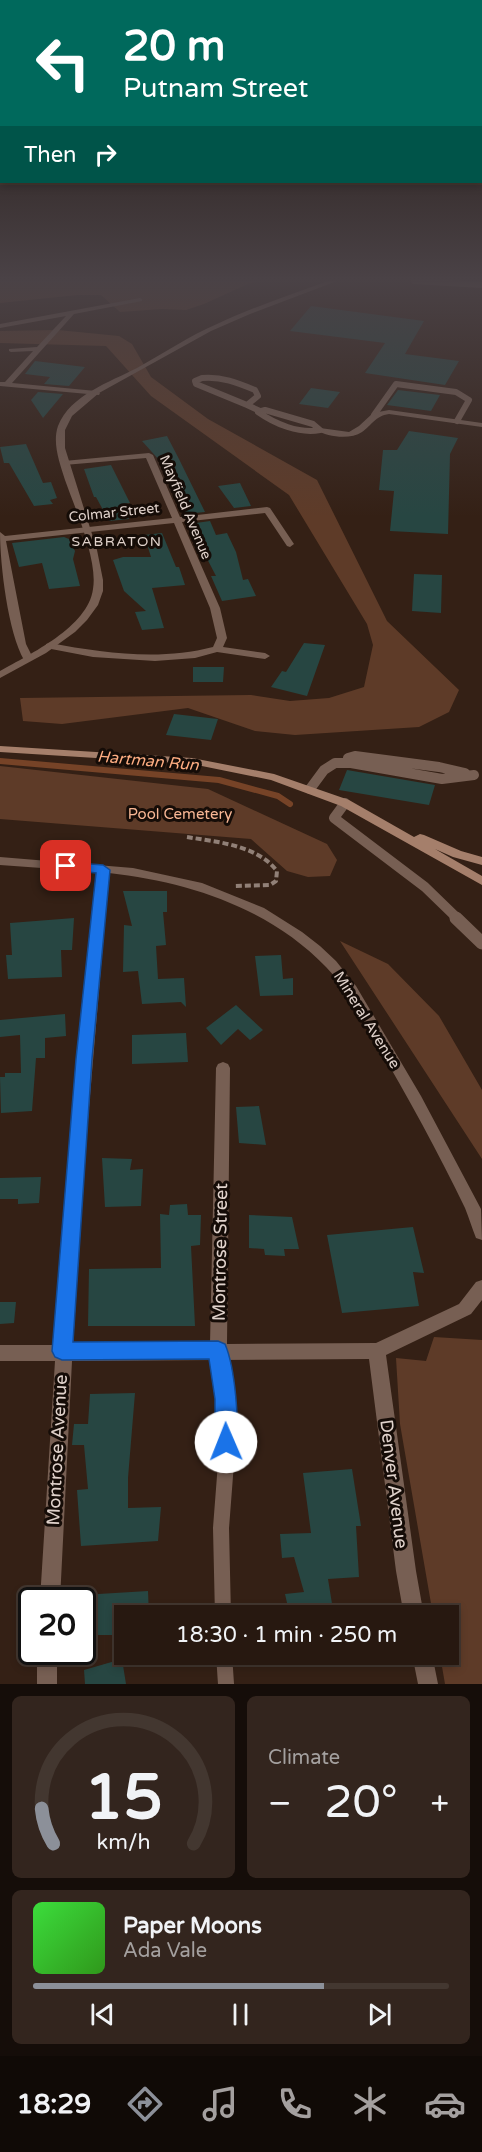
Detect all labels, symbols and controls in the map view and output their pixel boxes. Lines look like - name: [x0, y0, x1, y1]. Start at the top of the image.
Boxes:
- text: 20 m: [123, 21, 225, 72]
- icon: left: [24, 24, 102, 102]
- text: Putnam Street: [123, 72, 308, 105]
- icon: right: [89, 138, 122, 171]
- text: Then: [24, 142, 77, 168]
- street label: Mayfield Avenue: [156, 452, 215, 562]
- street label: Colmar Street: [68, 499, 161, 526]
- district label: SABRATON: [71, 533, 163, 550]
- water label: Hartman Run: [96, 747, 201, 776]
- park label: Pool Cemetery: [128, 805, 232, 823]
- pin: [40, 840, 91, 891]
- icon: arrive: [49, 849, 82, 882]
- street label: Mineral Avenue: [330, 968, 404, 1072]
- street label: Montrose Street: [208, 1183, 232, 1321]
- street label: Montrose Avenue: [42, 1374, 72, 1526]
- position arrow: [194, 1410, 258, 1474]
- street label: Denver Avenue: [375, 1418, 413, 1550]
- speed limit sign: 20: [18, 1587, 96, 1665]
- text: 18:30 · 1 min · 250 m: [176, 1622, 397, 1648]
- text: Climate: [268, 1746, 340, 1770]
- text: 15: [84, 1761, 163, 1836]
- text: 20°: [324, 1776, 398, 1830]
- text: −: [268, 1784, 292, 1823]
- text: +: [430, 1784, 449, 1823]
- text: km/h: [97, 1829, 150, 1855]
- text: Paper Moons: [123, 1913, 262, 1939]
- text: Ada Vale: [123, 1939, 207, 1963]
- icon: previous: [86, 1998, 119, 2031]
- icon: pause: [224, 1998, 257, 2031]
- icon: next: [363, 1998, 396, 2031]
- icon: directions: [124, 2083, 166, 2125]
- icon: music: [199, 2083, 241, 2125]
- icon: phone: [274, 2083, 316, 2125]
- icon: climate: [349, 2083, 391, 2125]
- icon: car: [424, 2083, 466, 2125]
- text: 18:29: [16, 2088, 91, 2121]

